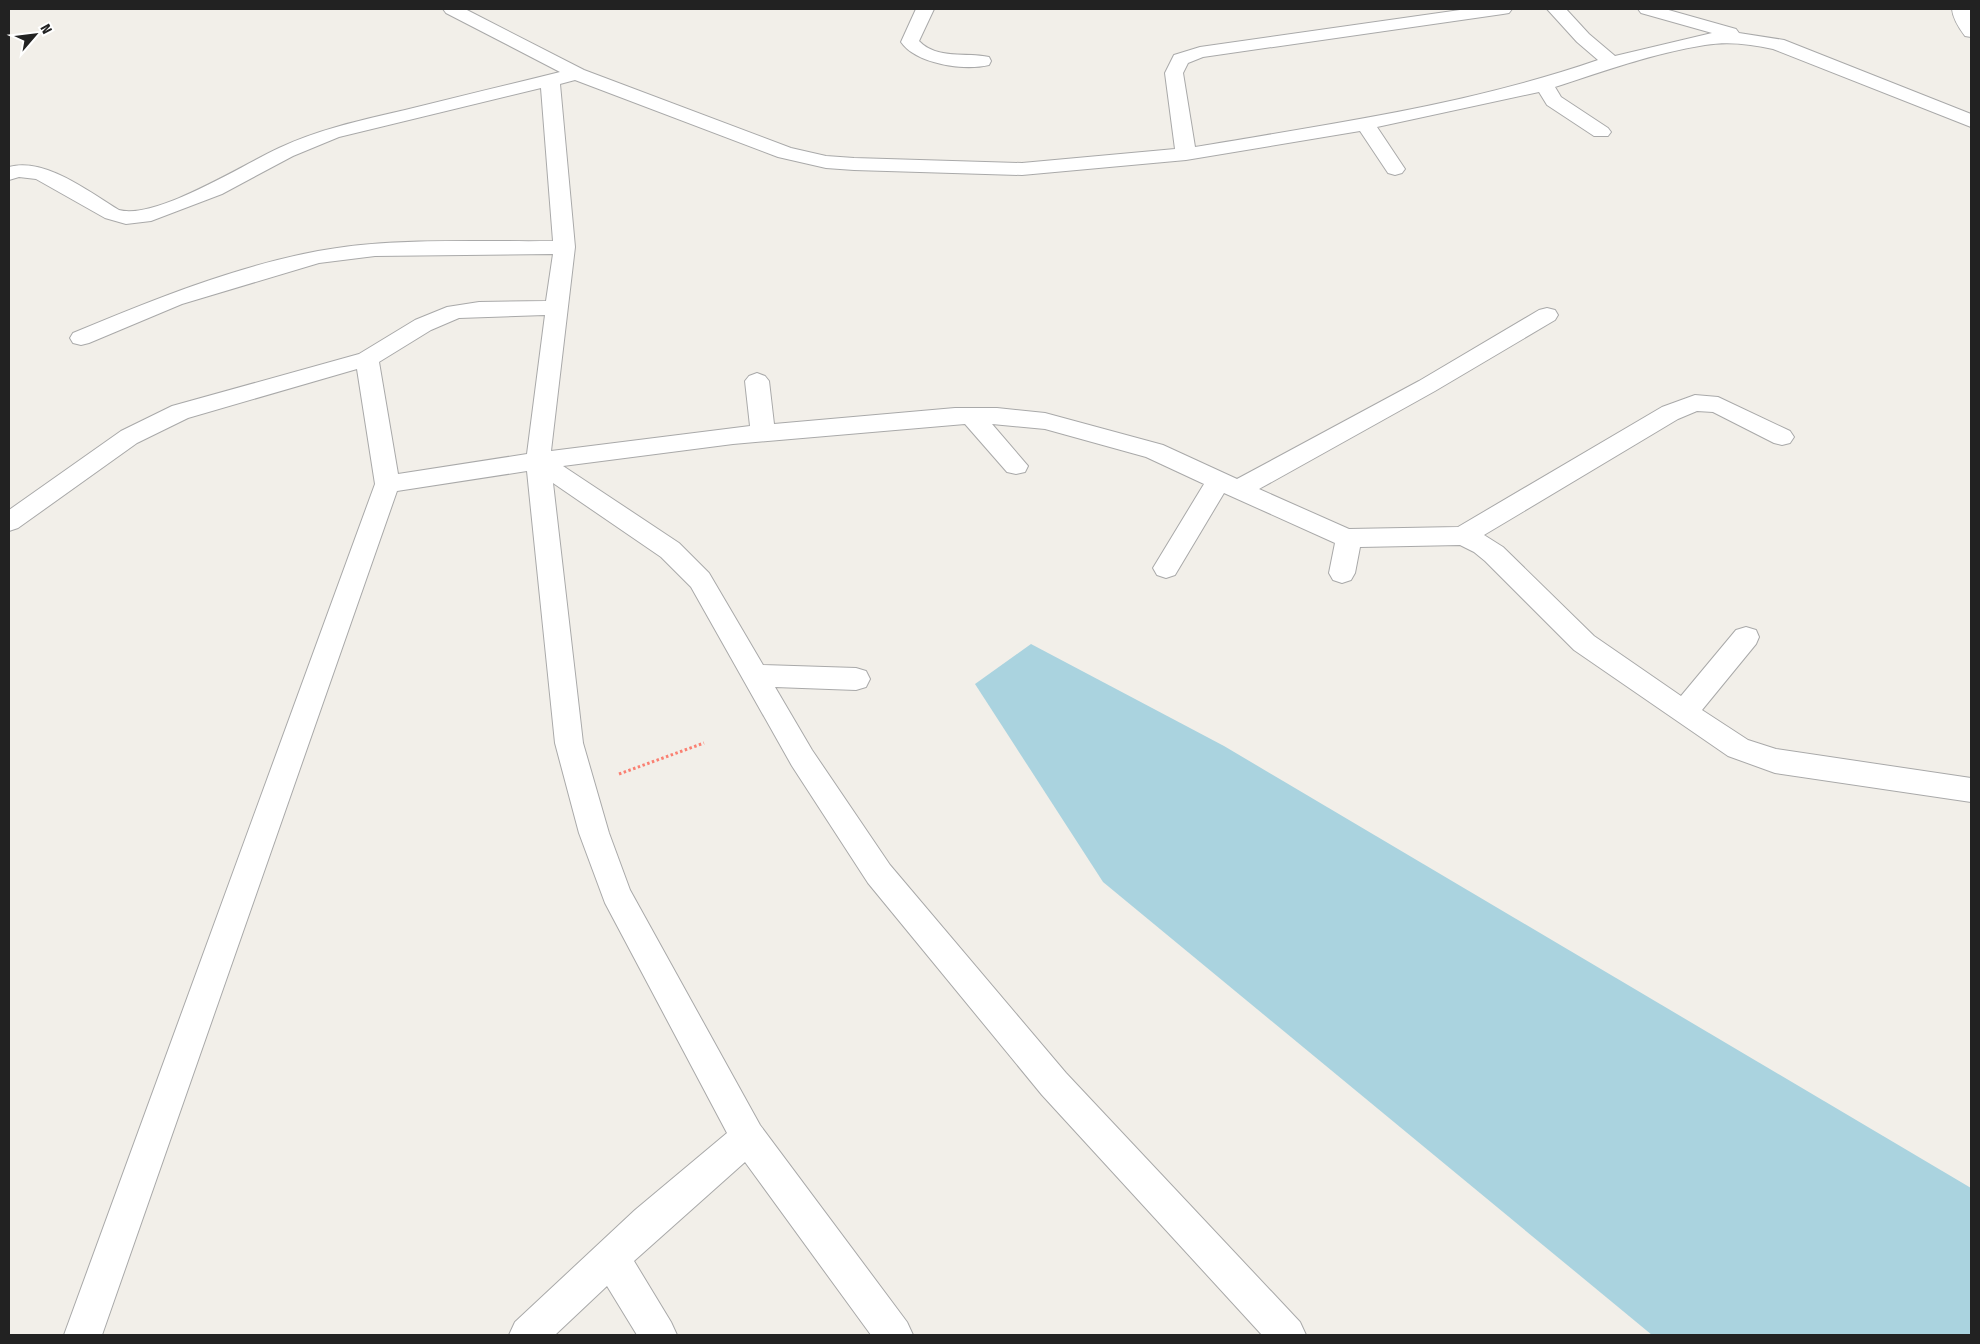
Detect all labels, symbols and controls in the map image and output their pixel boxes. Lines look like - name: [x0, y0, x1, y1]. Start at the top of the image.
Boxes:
- north arrow: [10, 10, 60, 60]
- text: N: [37, 21, 56, 37]

